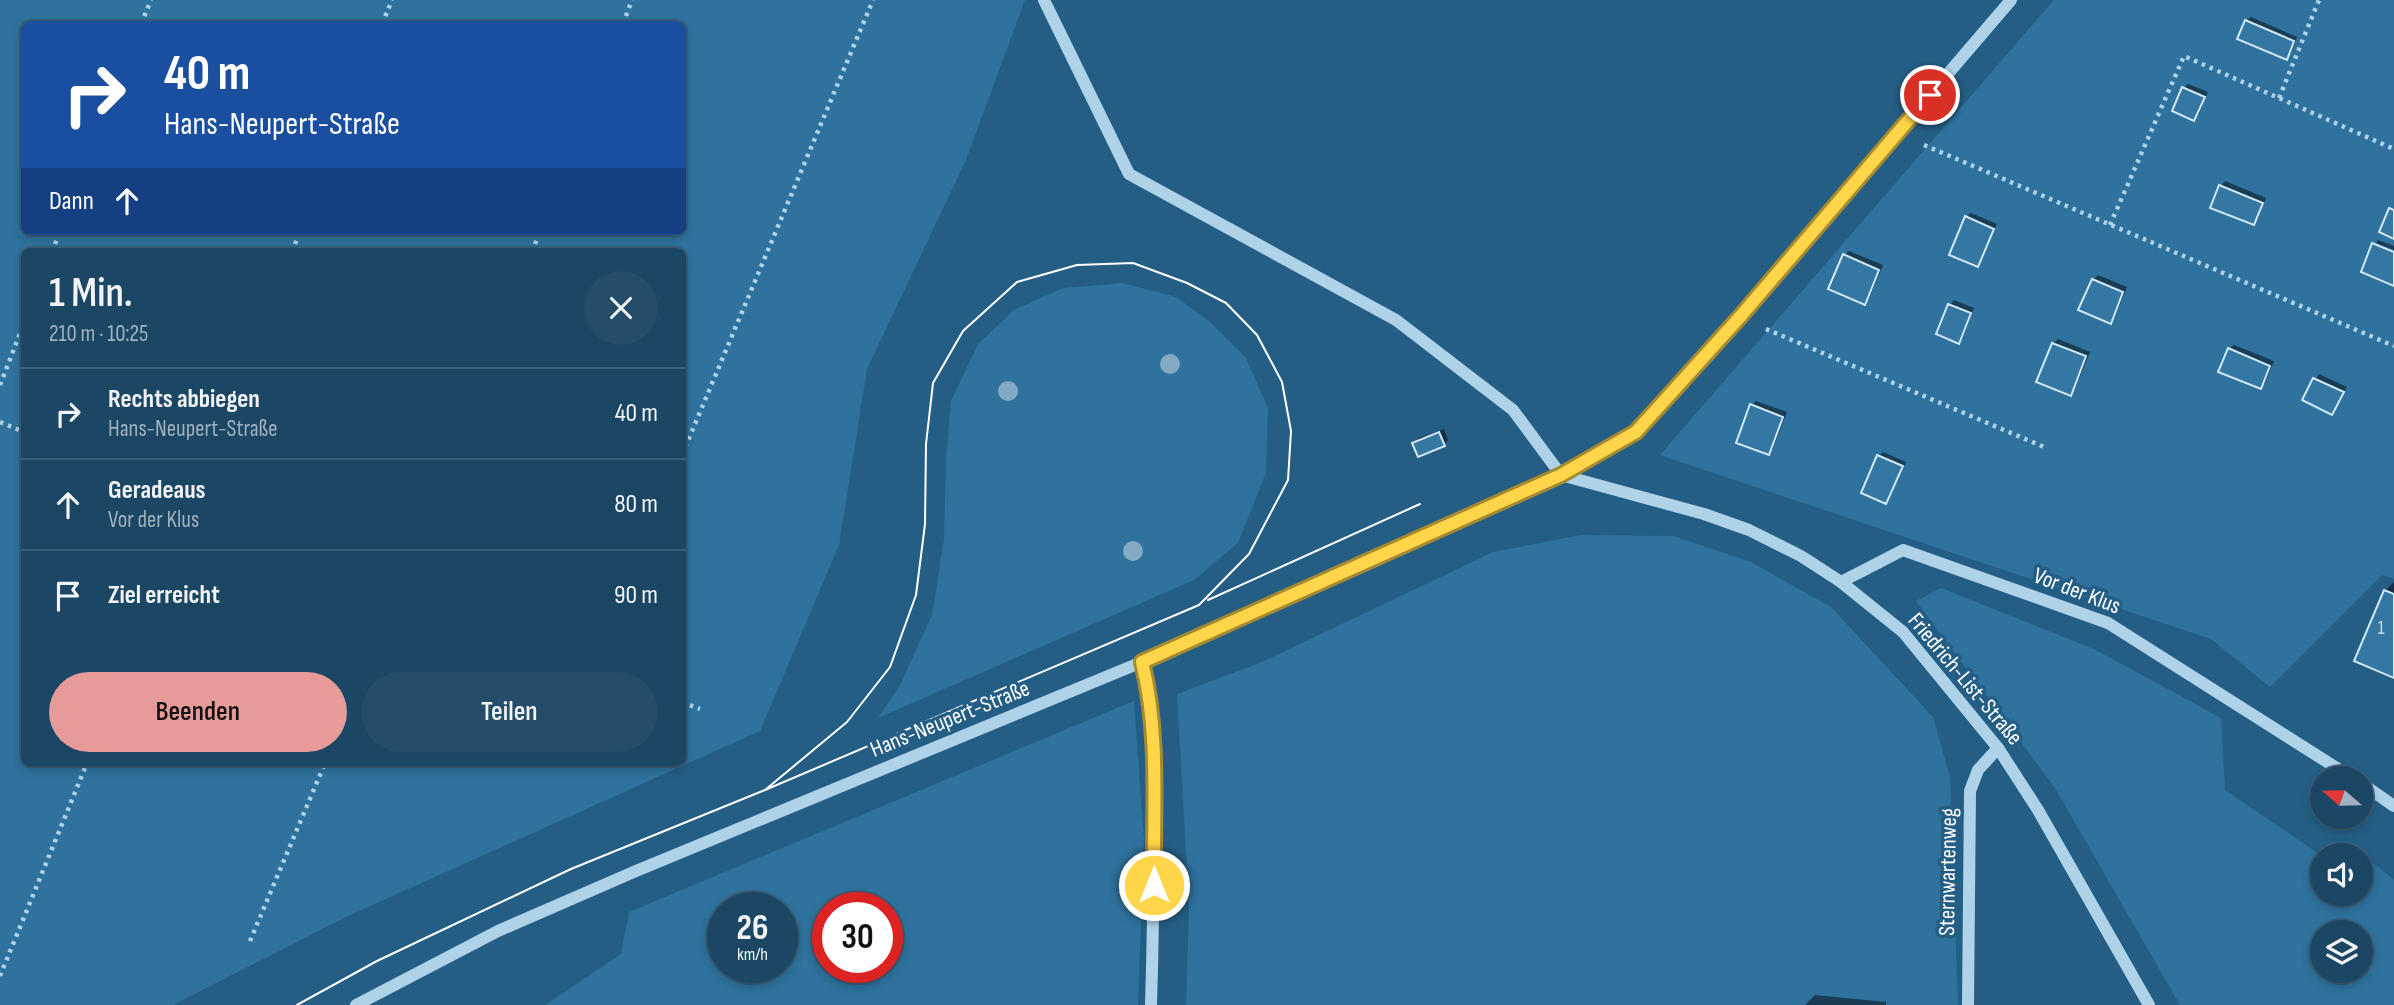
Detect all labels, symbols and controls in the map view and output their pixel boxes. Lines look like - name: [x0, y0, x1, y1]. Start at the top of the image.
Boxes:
- text: 40 m: [164, 45, 250, 104]
- icon: right: [49, 49, 140, 140]
- pin: [1900, 65, 1960, 125]
- icon: arrive: [1911, 76, 1949, 114]
- text: Hans-Neupert-Straße: [164, 105, 400, 144]
- icon: ahead: [108, 182, 146, 220]
- text: Dann: [49, 186, 94, 217]
- text: 1 Min.: [49, 268, 133, 319]
- button: close: [584, 271, 658, 345]
- text: 210 m · 10:25: [49, 320, 148, 348]
- text: Rechts abbiegen: [108, 384, 260, 415]
- icon: right: [49, 395, 87, 433]
- text: 40 m: [615, 398, 658, 429]
- text: Hans-Neupert-Straße: [108, 415, 277, 443]
- text: Geradeaus: [108, 475, 206, 506]
- icon: ahead: [49, 486, 87, 524]
- text: 80 m: [614, 489, 658, 520]
- text: Vor der Klus: [108, 506, 199, 534]
- street label: Vor der Klus: [2029, 562, 2125, 620]
- icon: arrive: [49, 577, 87, 615]
- text: Ziel erreicht: [108, 580, 220, 611]
- text: 90 m: [614, 580, 658, 611]
- street label: Friedrich-List-Straße: [1902, 607, 2028, 751]
- house number: 1: [2378, 617, 2385, 640]
- button: Beenden: [49, 672, 347, 752]
- button: Teilen: [361, 672, 658, 752]
- street label: Hans-Neupert-Straße: [866, 674, 1034, 764]
- north arrow: [2310, 766, 2373, 830]
- map controls: [2310, 766, 2373, 983]
- street label: Sternwartenweg: [1933, 808, 1963, 936]
- button: sound: [2310, 843, 2373, 906]
- position arrow: [1117, 848, 1191, 922]
- speed limit sign: 30: [812, 892, 903, 983]
- text: 26: [737, 907, 768, 950]
- button: layers: [2310, 920, 2373, 983]
- text: km/h: [737, 944, 768, 965]

